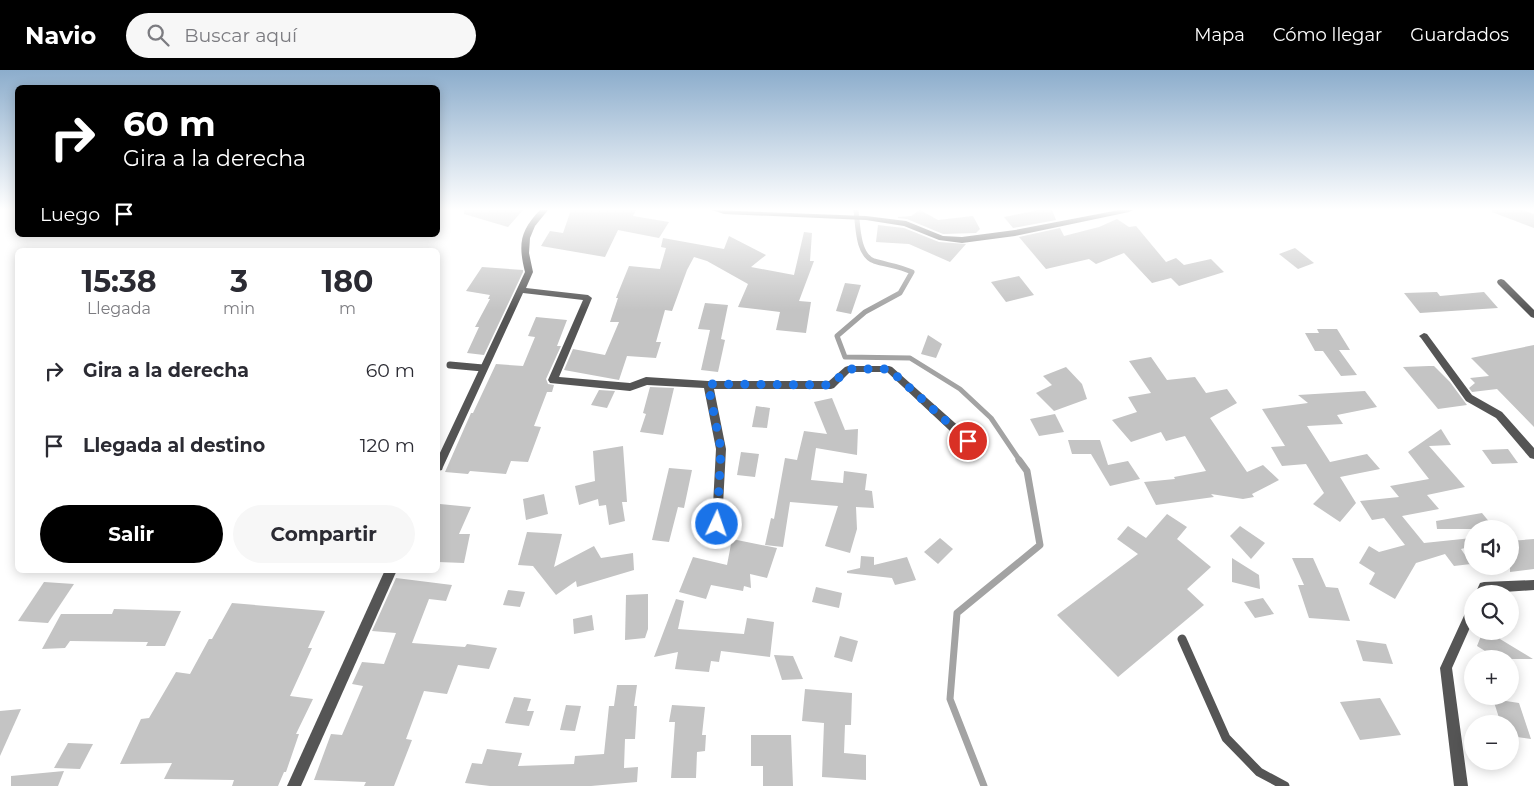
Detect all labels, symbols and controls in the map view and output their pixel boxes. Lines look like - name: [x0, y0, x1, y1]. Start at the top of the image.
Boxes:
- search box: [126, 13, 476, 58]
- text: Navio: [25, 21, 96, 50]
- icon: search: [144, 21, 172, 49]
- text: Buscar aquí: [184, 24, 297, 47]
- text: Mapa: [1194, 24, 1245, 46]
- text: Cómo llegar: [1273, 24, 1382, 46]
- text: Guardados: [1410, 24, 1509, 46]
- text: 60 m: [123, 102, 216, 145]
- icon: right: [40, 105, 105, 170]
- text: Gira a la derecha: [123, 145, 306, 172]
- icon: arrive: [110, 200, 138, 228]
- text: Luego: [40, 203, 100, 226]
- text: 15:38: [81, 263, 157, 300]
- text: 3: [230, 263, 248, 300]
- text: 180: [322, 263, 373, 300]
- text: Llegada: [87, 299, 151, 318]
- text: min: [223, 299, 255, 318]
- text: m: [339, 299, 356, 318]
- icon: right: [40, 357, 68, 385]
- text: Gira a la derecha: [83, 359, 249, 382]
- text: 60 m: [366, 359, 415, 382]
- pin: [947, 420, 989, 462]
- icon: arrive: [954, 427, 982, 455]
- icon: arrive: [40, 432, 68, 460]
- text: Llegada al destino: [83, 434, 265, 457]
- text: 120 m: [360, 434, 415, 457]
- position arrow: [690, 497, 742, 549]
- button: Salir: [40, 505, 223, 563]
- button: Compartir: [233, 505, 415, 563]
- map controls: [1464, 520, 1519, 770]
- button: sound: [1464, 520, 1519, 575]
- button: search: [1464, 585, 1519, 640]
- button: +: [1464, 650, 1519, 705]
- button: −: [1464, 715, 1519, 770]

